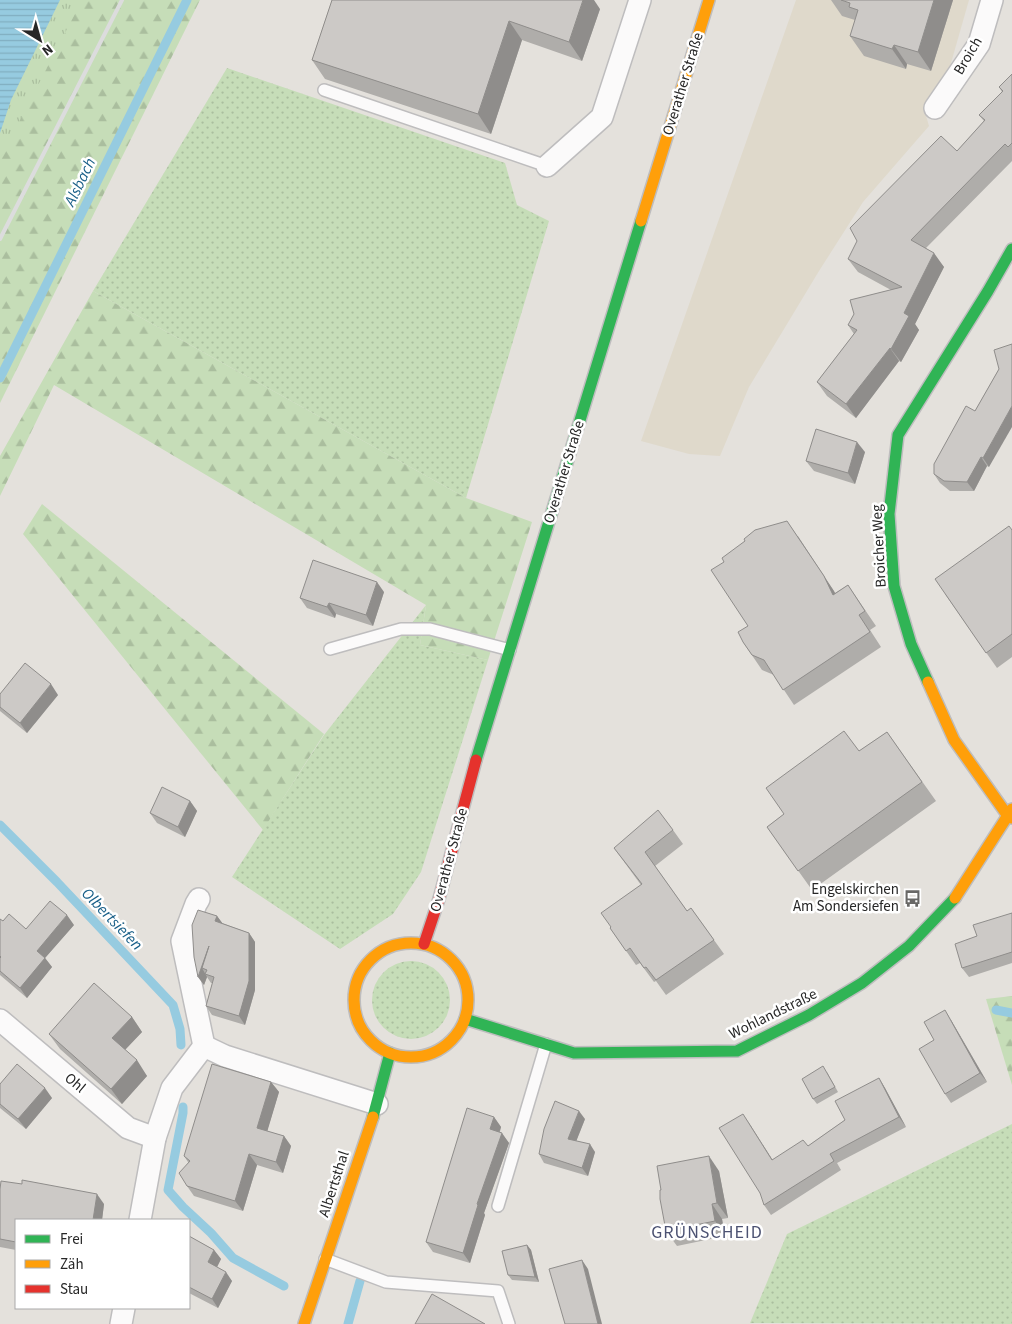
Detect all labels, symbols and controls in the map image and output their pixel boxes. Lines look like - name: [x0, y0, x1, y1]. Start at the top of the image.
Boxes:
- north arrow: [15, 15, 65, 65]
- street label: Overather Straße: [657, 30, 709, 138]
- street label: Broich: [949, 33, 987, 79]
- text: N: [37, 39, 57, 60]
- water label: Alsbach: [58, 154, 101, 211]
- street label: Overather Straße: [538, 418, 590, 526]
- street label: Broicher Weg: [866, 504, 892, 588]
- street label: Overather Straße: [425, 806, 473, 914]
- place label: Engelskirchen Am Sondersiefen: [793, 879, 899, 917]
- water label: Olbertsiefen: [77, 883, 147, 955]
- bus stop icon: Engelskirchen Am Sondersiefen: [903, 888, 923, 908]
- street label: Wohlandstraße: [725, 984, 821, 1044]
- street label: Ohl: [60, 1068, 90, 1098]
- street label: Albertsthal: [313, 1148, 355, 1220]
- legend: [15, 1219, 190, 1309]
- district label: GRÜNSCHEID: [651, 1220, 763, 1245]
- text: Frei: [60, 1229, 83, 1250]
- text: Zäh: [60, 1254, 84, 1275]
- text: Stau: [60, 1279, 88, 1300]

